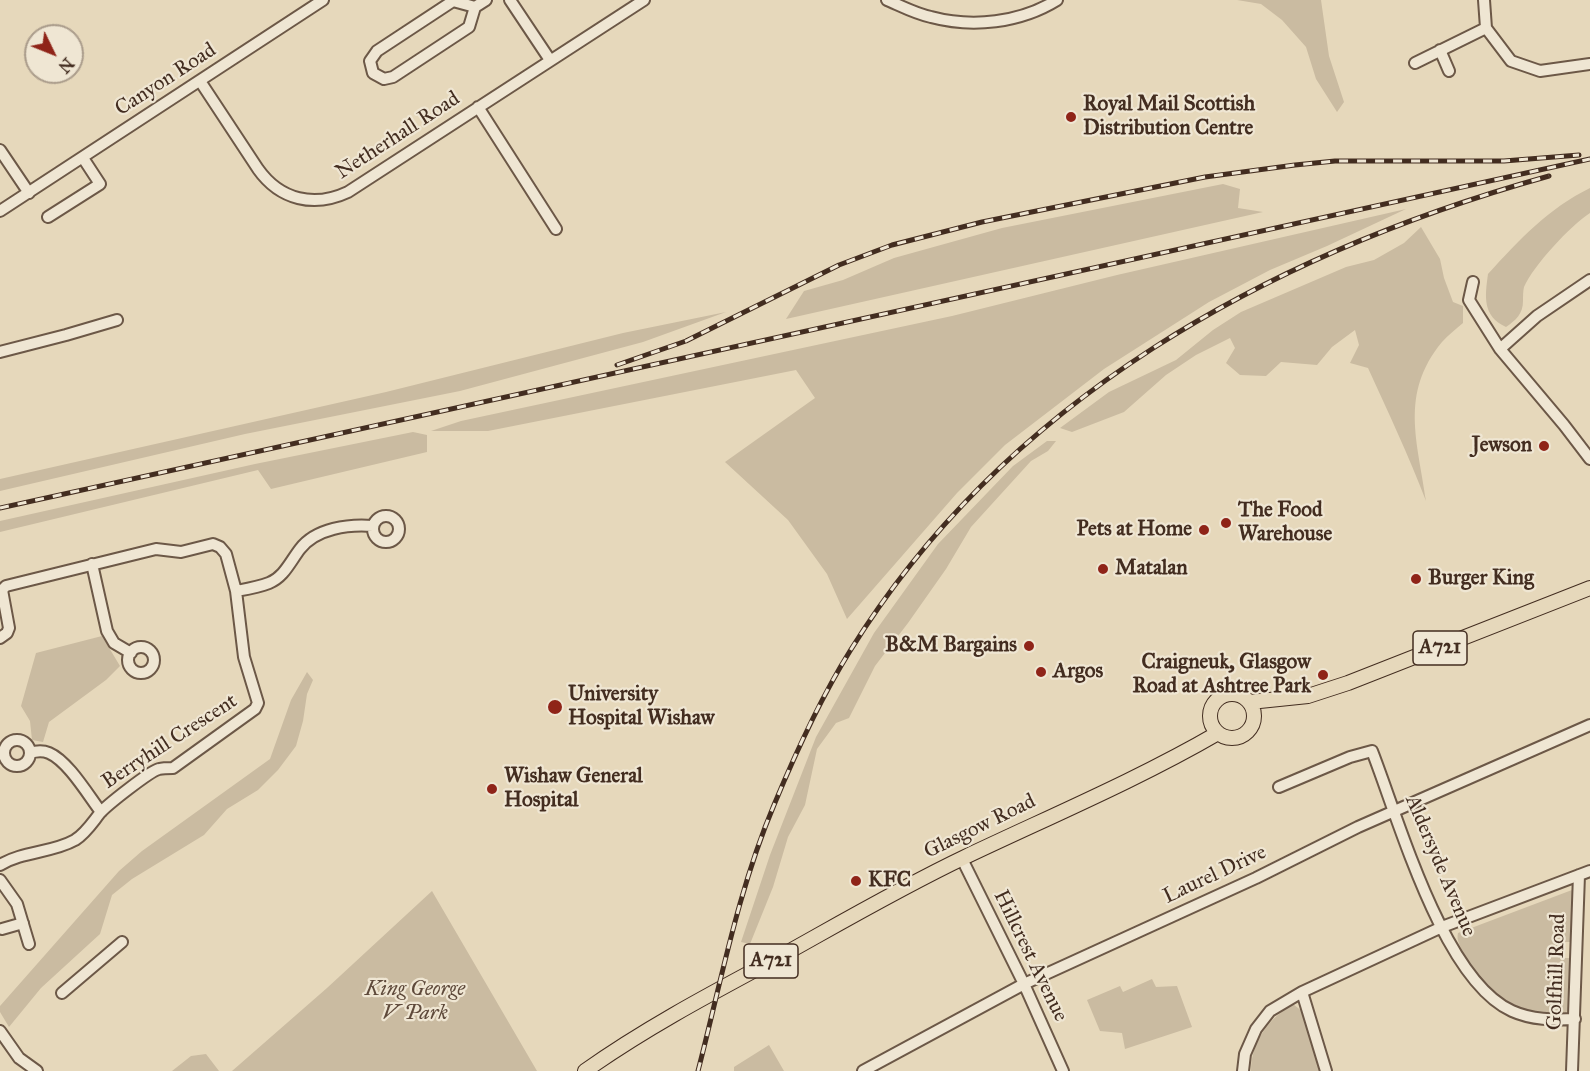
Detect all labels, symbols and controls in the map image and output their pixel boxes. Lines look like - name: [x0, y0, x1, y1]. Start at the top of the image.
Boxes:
- north arrow: [24, 24, 84, 84]
- street label: Canyon Road: [111, 38, 221, 122]
- text: N: [54, 54, 78, 77]
- street label: Netherhall Road: [331, 87, 465, 185]
- place label: Royal Mail Scottish Distribution Centre: [1083, 92, 1255, 142]
- marker: Royal Mail Scottish Distribution Centre: [1064, 110, 1078, 124]
- place label: Jewson: [1472, 433, 1532, 459]
- marker: Jewson: [1537, 439, 1551, 453]
- place label: The Food Warehouse: [1238, 498, 1332, 548]
- marker: The Food Warehouse: [1219, 516, 1233, 530]
- place label: Pets at Home: [1076, 517, 1192, 543]
- marker: Pets at Home: [1197, 523, 1211, 537]
- place label: Matalan: [1115, 556, 1188, 582]
- marker: Matalan: [1096, 562, 1110, 576]
- place label: Burger King: [1428, 566, 1534, 592]
- marker: Burger King: [1409, 572, 1423, 586]
- road number: A721: [1413, 631, 1467, 665]
- place label: B&M Bargains: [885, 633, 1017, 659]
- marker: B&M Bargains: [1022, 639, 1036, 653]
- place label: Craigneuk, Glasgow Road at Ashtree Park: [1132, 650, 1311, 700]
- place label: Argos: [1053, 659, 1103, 685]
- marker: Argos: [1034, 665, 1048, 679]
- marker: Craigneuk, Glasgow Road at Ashtree Park: [1316, 668, 1330, 682]
- place label: University Hospital Wishaw: [568, 682, 715, 732]
- street label: Berryhill Crescent: [98, 689, 242, 795]
- marker: University Hospital Wishaw: [546, 698, 564, 716]
- place label: Wishaw General Hospital: [504, 764, 643, 814]
- marker: Wishaw General Hospital: [485, 782, 499, 796]
- street label: Glasgow Road: [920, 789, 1040, 865]
- street label: Aldersyde Avenue: [1399, 792, 1481, 940]
- street label: Laurel Drive: [1159, 840, 1271, 910]
- place label: KFC: [868, 868, 911, 894]
- marker: KFC: [849, 874, 863, 888]
- street label: Hillcrest Avenue: [987, 886, 1073, 1026]
- street label: Golfhill Road: [1542, 913, 1572, 1031]
- road number: A721: [744, 944, 798, 978]
- park label: King George V Park: [365, 977, 465, 1027]

